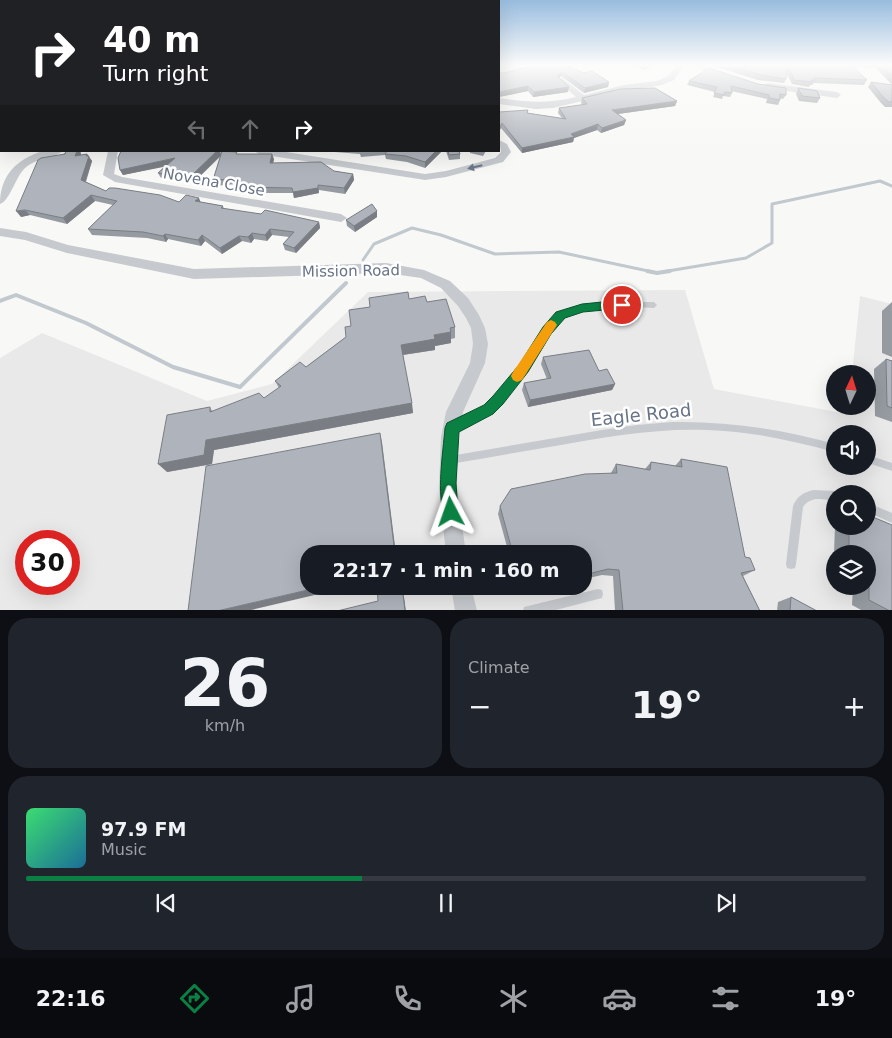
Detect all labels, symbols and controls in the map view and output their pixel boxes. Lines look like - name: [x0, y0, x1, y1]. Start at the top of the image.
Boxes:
- icon: right: [20, 20, 85, 85]
- text: 40 m: [103, 20, 200, 60]
- text: Turn right: [103, 61, 208, 86]
- icon: left: [183, 115, 211, 143]
- icon: ahead: [236, 115, 264, 143]
- icon: right: [289, 115, 317, 143]
- one-way arrow: [468, 163, 483, 171]
- street label: Novena Close: [162, 164, 266, 200]
- street label: Mission Road: [302, 261, 400, 281]
- pin: [601, 284, 643, 326]
- icon: arrive: [608, 291, 636, 319]
- north arrow: [826, 365, 876, 415]
- map controls: [826, 365, 876, 595]
- street label: Eagle Road: [590, 399, 692, 430]
- button: sound: [826, 425, 876, 475]
- position arrow: [424, 485, 476, 537]
- button: search: [826, 485, 876, 535]
- speed limit sign: 30: [15, 530, 80, 595]
- button: layers: [826, 545, 876, 595]
- text: 22:17 · 1 min · 160 m: [332, 559, 560, 581]
- text: 26: [180, 646, 270, 721]
- text: Climate: [468, 658, 530, 677]
- text: 19°: [631, 683, 703, 727]
- text: −: [468, 690, 491, 723]
- text: +: [843, 690, 866, 723]
- text: km/h: [205, 716, 245, 735]
- text: 97.9 FM: [101, 818, 186, 840]
- text: Music: [101, 840, 147, 859]
- icon: previous: [152, 889, 180, 917]
- icon: pause: [432, 889, 460, 917]
- icon: next: [712, 889, 740, 917]
- icon: directions: [177, 981, 212, 1016]
- icon: music: [283, 981, 318, 1016]
- icon: phone: [390, 981, 425, 1016]
- icon: climate: [496, 981, 531, 1016]
- icon: car: [602, 981, 637, 1016]
- icon: filters: [708, 981, 743, 1016]
- text: 22:16: [36, 986, 106, 1011]
- text: 19°: [815, 986, 856, 1011]

